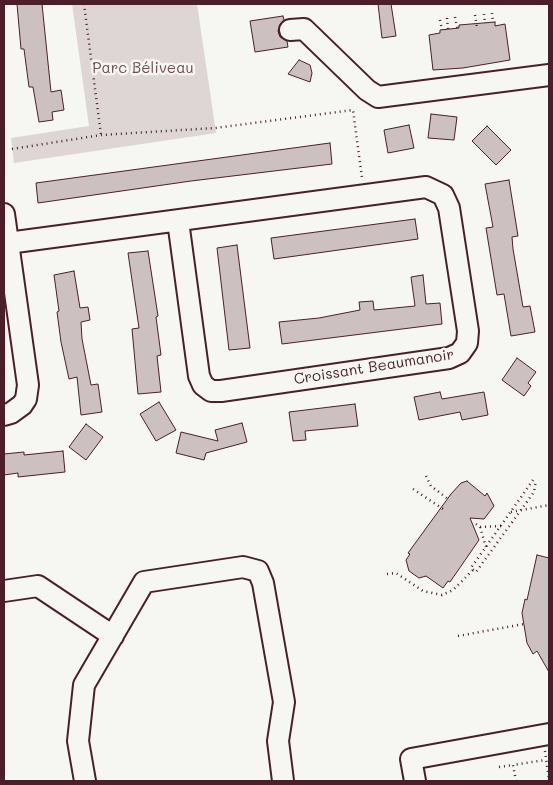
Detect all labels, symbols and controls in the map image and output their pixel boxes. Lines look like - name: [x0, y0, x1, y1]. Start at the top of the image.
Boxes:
- park label: Parc Béliveau: [92, 59, 194, 77]
- street label: Croissant Beaumanoir: [293, 345, 455, 389]

